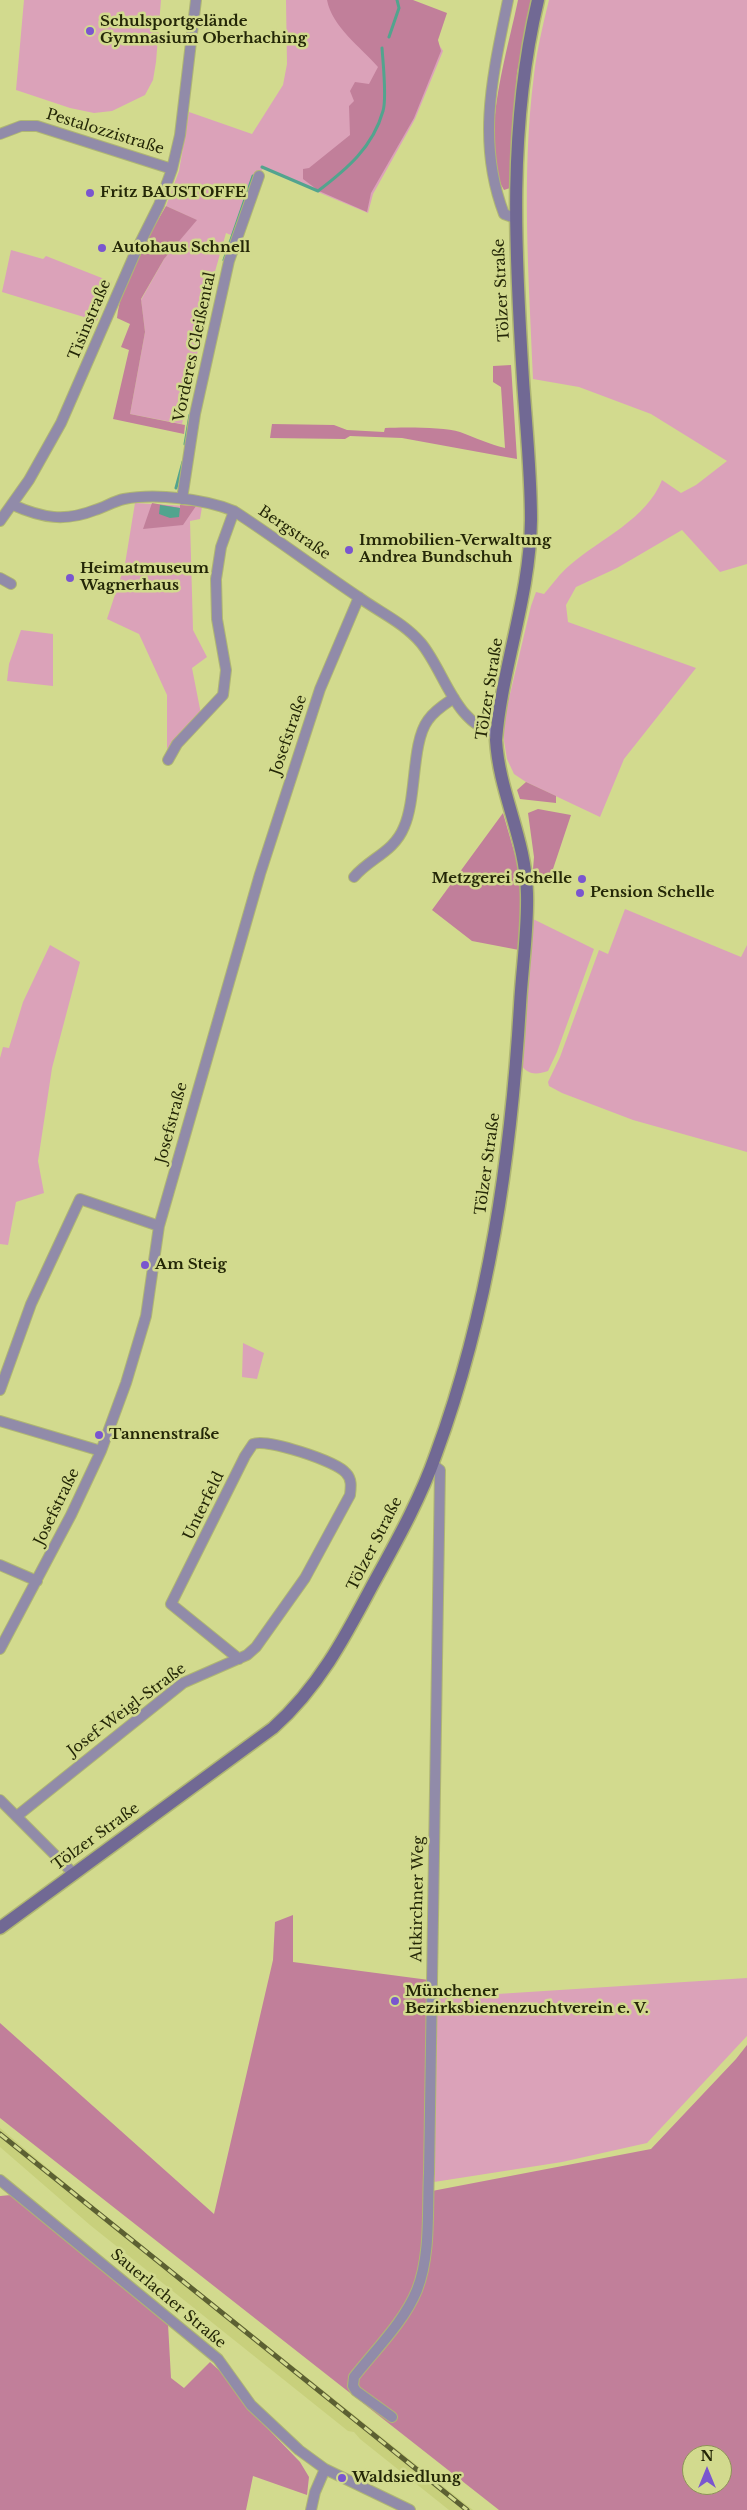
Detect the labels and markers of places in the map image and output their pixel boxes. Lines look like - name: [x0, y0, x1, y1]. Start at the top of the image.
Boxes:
- place label: Schulsportgelände Gymnasium Oberhaching: [100, 13, 307, 48]
- marker: Schulsportgelände Gymnasium Oberhaching: [84, 25, 96, 37]
- place label: Fritz BAUSTOFFE: [100, 184, 246, 202]
- marker: Fritz BAUSTOFFE: [84, 187, 96, 199]
- place label: Autohaus Schnell: [112, 239, 250, 257]
- marker: Autohaus Schnell: [96, 242, 108, 254]
- place label: Immobilien-Verwaltung Andrea Bundschuh: [359, 532, 551, 567]
- marker: Immobilien-Verwaltung Andrea Bundschuh: [343, 544, 355, 556]
- place label: Heimatmuseum Wagnerhaus: [80, 560, 209, 595]
- marker: Heimatmuseum Wagnerhaus: [64, 572, 76, 584]
- place label: Metzgerei Schelle: [431, 870, 572, 888]
- marker: Metzgerei Schelle: [576, 873, 588, 885]
- place label: Pension Schelle: [590, 884, 715, 902]
- marker: Pension Schelle: [574, 887, 586, 899]
- place label: Am Steig: [155, 1256, 227, 1274]
- marker: Am Steig: [139, 1259, 151, 1271]
- place label: Tannenstraße: [109, 1426, 219, 1444]
- marker: Tannenstraße: [93, 1429, 105, 1441]
- place label: Münchener Bezirksbienenzuchtverein e. V.: [405, 1983, 649, 2018]
- marker: Münchener Bezirksbienenzuchtverein e. V.: [389, 1995, 401, 2007]
- place label: Waldsiedlung: [352, 2469, 461, 2487]
- marker: Waldsiedlung: [336, 2472, 348, 2484]

